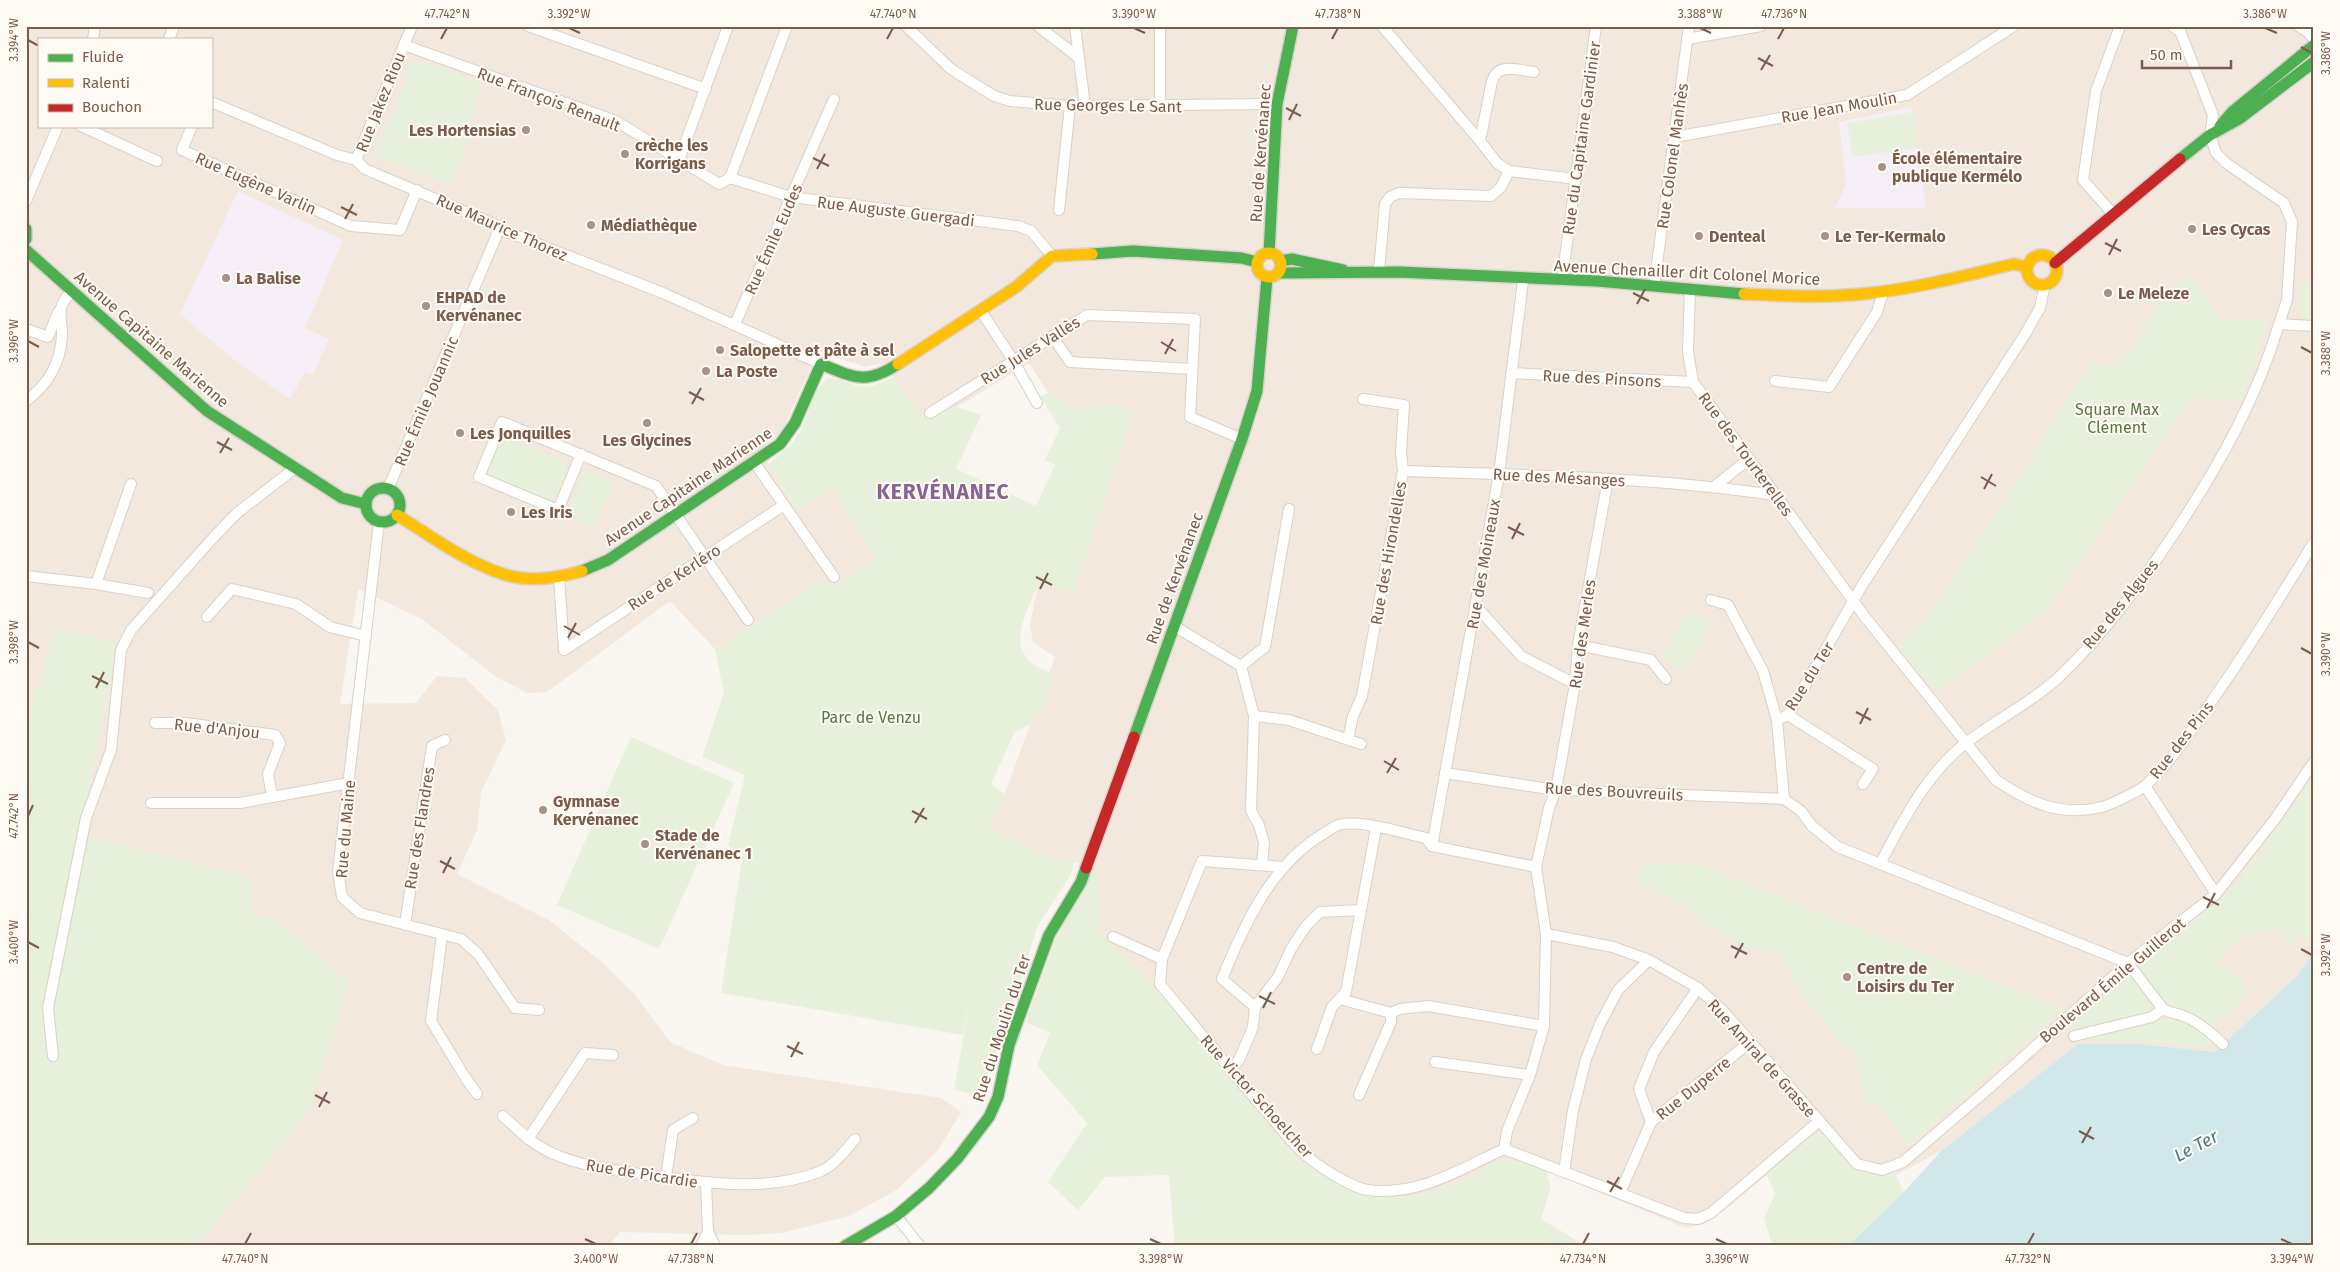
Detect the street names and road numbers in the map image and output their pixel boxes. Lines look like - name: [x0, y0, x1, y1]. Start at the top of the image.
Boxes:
- street label: Rue du Capitaine Gardinier: [1559, 39, 1605, 236]
- street label: Rue Jakez Riou: [352, 49, 409, 155]
- street label: Rue François Renault: [474, 63, 623, 137]
- street label: Rue Colonel Manhès: [1653, 82, 1692, 230]
- street label: Rue de Kervénanec: [1246, 83, 1275, 223]
- street label: Rue Jean Moulin: [1780, 88, 1899, 127]
- street label: Rue Georges Le Sant: [1034, 95, 1182, 116]
- street label: Rue Eugène Varlin: [192, 148, 319, 219]
- street label: Rue Émile Eudes: [740, 180, 806, 298]
- street label: Rue Maurice Thorez: [433, 190, 570, 265]
- street label: Rue Auguste Guergadi: [816, 192, 976, 231]
- street label: Avenue Chenailler dit Colonel Morice: [1553, 256, 1821, 289]
- street label: Avenue Capitaine Marienne: [71, 267, 233, 412]
- street label: Rue Jules Vallès: [977, 312, 1083, 389]
- street label: Rue Émile Jouannic: [390, 333, 463, 469]
- street label: Rue des Pinsons: [1542, 366, 1662, 391]
- street label: Rue des Tourterelles: [1694, 389, 1797, 520]
- street label: Avenue Capitaine Marienne: [601, 423, 776, 550]
- street label: Rue des Mésanges: [1492, 465, 1626, 490]
- street label: Rue des Hirondelles: [1366, 480, 1410, 626]
- street label: Rue des Moineaux: [1463, 497, 1504, 631]
- street label: Rue de Kervénanec: [1142, 509, 1207, 647]
- street label: Rue de Kerléro: [624, 540, 724, 615]
- street label: Rue des Algues: [2079, 556, 2162, 653]
- street label: Rue des Merles: [1565, 578, 1600, 690]
- street label: Rue du Ter: [1781, 638, 1838, 714]
- street label: Rue des Pins: [2145, 698, 2217, 783]
- street label: Rue d'Anjou: [173, 715, 261, 742]
- street label: Rue des Flandres: [400, 765, 439, 891]
- street label: Rue des Bouvreuils: [1544, 778, 1684, 805]
- street label: Rue du Maine: [332, 779, 359, 879]
- street label: Boulevard Émile Guillerot: [2035, 913, 2189, 1047]
- street label: Rue du Moulin du Ter: [969, 951, 1035, 1105]
- street label: Rue Amiral de Grasse: [1703, 995, 1820, 1121]
- street label: Rue Victor Schoelcher: [1196, 1031, 1317, 1162]
- street label: Rue Duperre: [1652, 1053, 1734, 1124]
- street label: Rue de Picardie: [585, 1155, 699, 1192]

